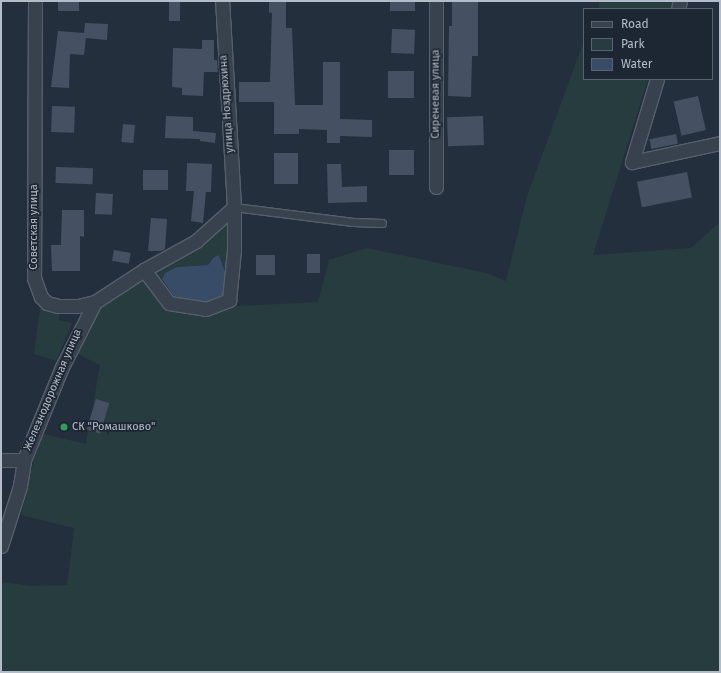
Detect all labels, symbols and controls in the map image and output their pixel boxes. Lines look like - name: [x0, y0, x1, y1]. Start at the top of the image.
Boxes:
- legend: [583, 8, 713, 80]
- text: Road: [621, 17, 649, 31]
- text: Park: [621, 37, 645, 51]
- street label: Сиреневая улица: [429, 49, 443, 139]
- street label: улица Ноздрюхина: [217, 55, 237, 153]
- text: Water: [621, 57, 652, 71]
- street label: Советская улица: [27, 184, 41, 270]
- street label: Железнодорожная улица: [21, 327, 85, 453]
- place label: СК "Ромашково": [72, 420, 155, 434]
- marker: СК "Ромашково": [59, 422, 69, 432]

